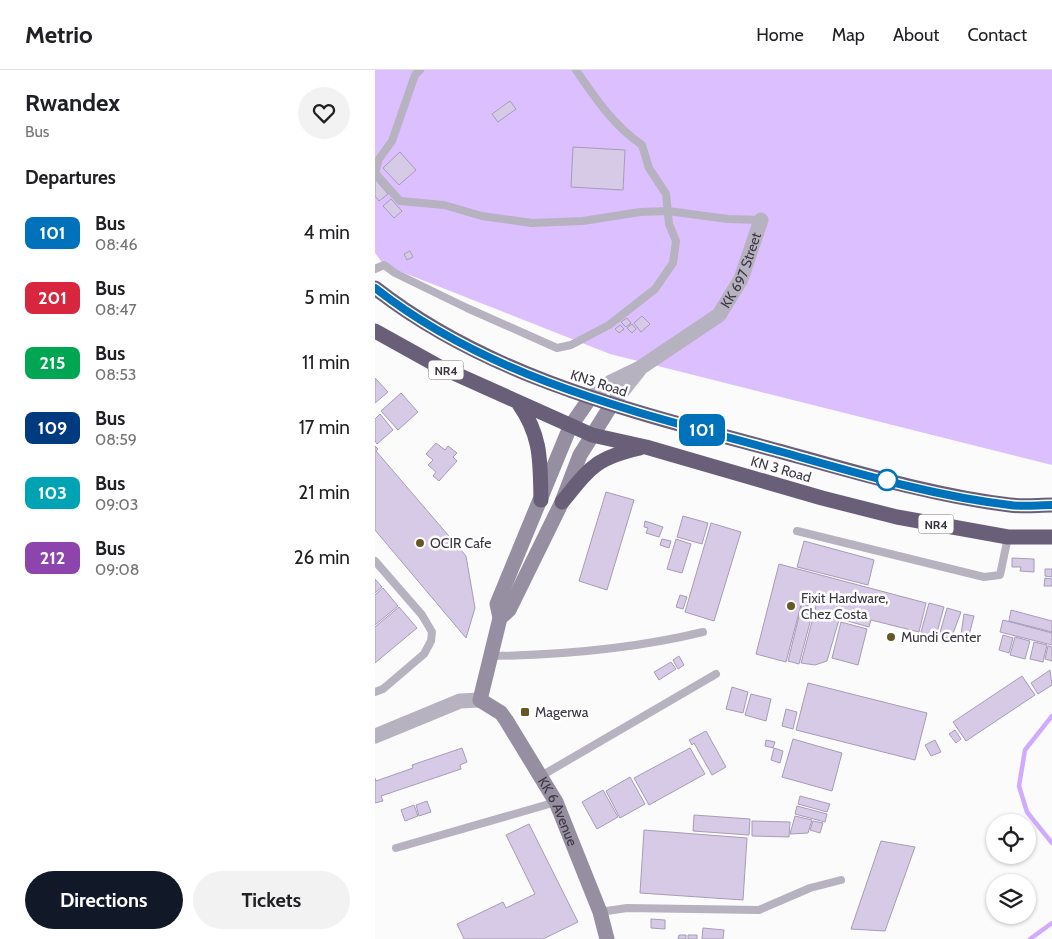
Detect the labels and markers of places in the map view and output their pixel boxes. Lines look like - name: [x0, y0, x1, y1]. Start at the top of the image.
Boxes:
- unlabelled marker: [876, 469, 898, 491]
- place label: OCIR Cafe: [430, 534, 492, 552]
- marker: OCIR Cafe: [414, 537, 426, 549]
- place label: Fixit Hardware, Chez Costa: [801, 589, 888, 623]
- marker: Fixit Hardware, Chez Costa: [785, 600, 797, 612]
- place label: Mundi Center: [901, 628, 981, 646]
- marker: Mundi Center: [885, 631, 897, 643]
- place label: Magerwa: [535, 703, 589, 721]
- marker: Magerwa: [519, 706, 531, 718]

